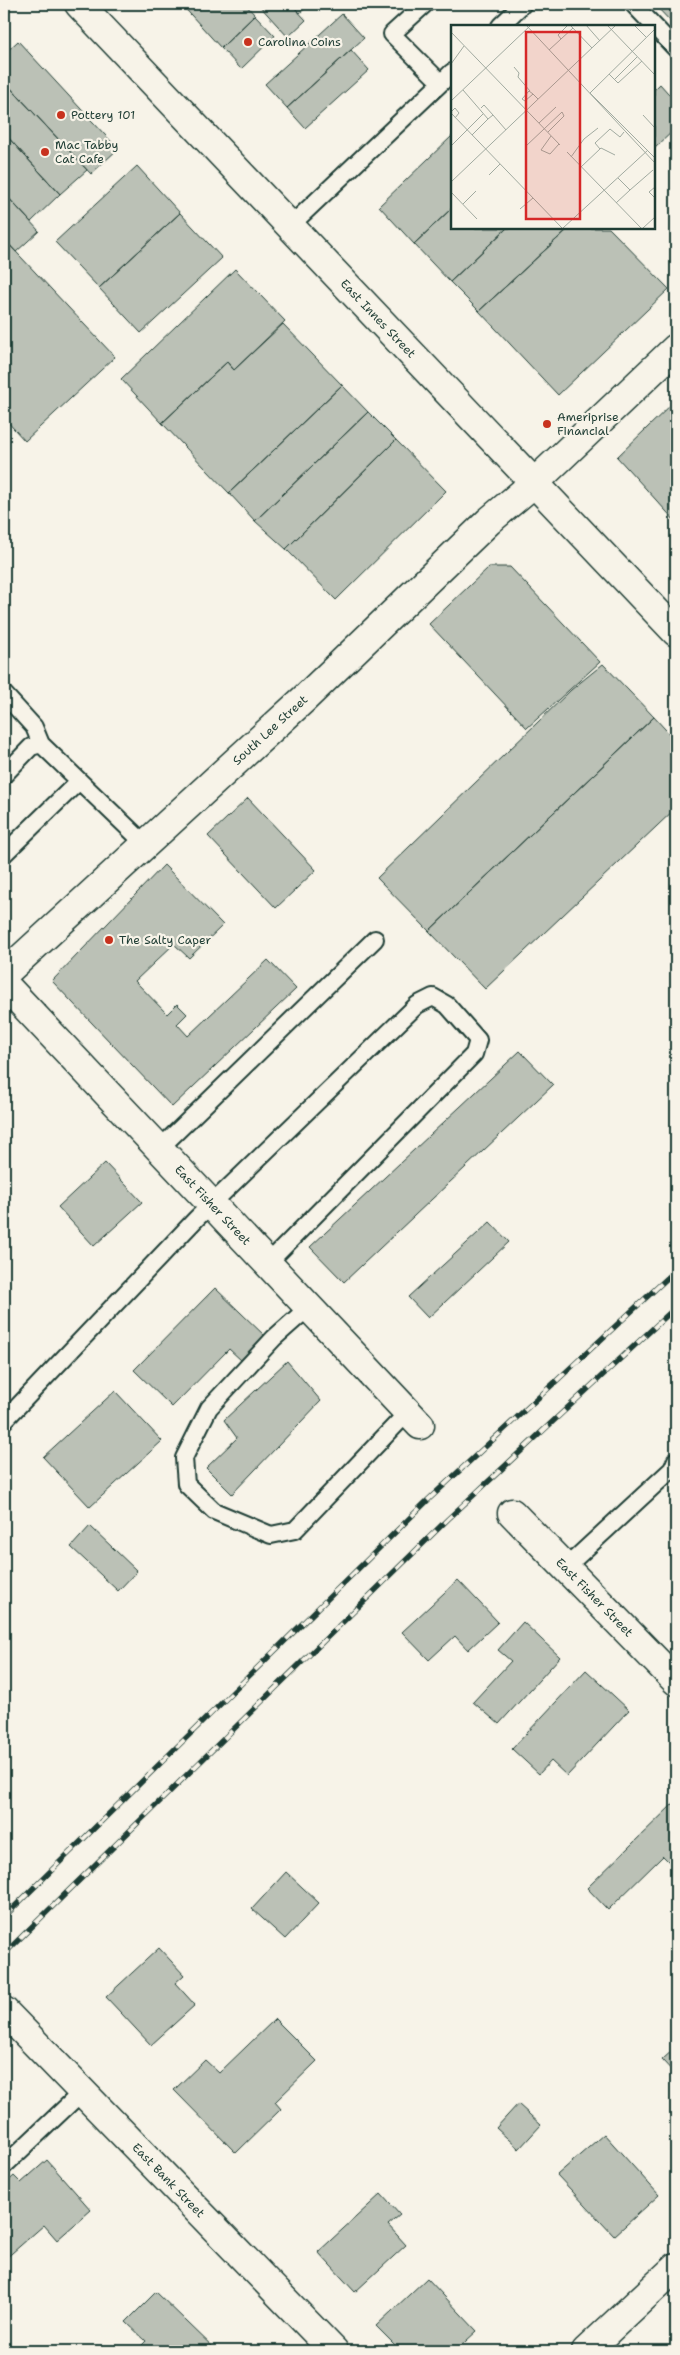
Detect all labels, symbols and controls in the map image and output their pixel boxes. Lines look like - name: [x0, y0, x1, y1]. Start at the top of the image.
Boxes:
- inset map: [451, 25, 655, 229]
- place label: Carolina Coins: [258, 34, 341, 50]
- marker: Carolina Coins: [242, 36, 254, 48]
- place label: Pottery 101: [71, 107, 135, 123]
- marker: Pottery 101: [55, 109, 67, 121]
- place label: Mac Tabby Cat Cafe: [55, 137, 119, 167]
- marker: Mac Tabby Cat Cafe: [39, 146, 51, 158]
- street label: East Innes Street: [337, 276, 419, 361]
- place label: Ameriprise Financial: [557, 409, 619, 439]
- marker: Ameriprise Financial: [541, 418, 553, 430]
- street label: South Lee Street: [229, 692, 311, 769]
- place label: The Salty Caper: [119, 932, 212, 948]
- marker: The Salty Caper: [103, 934, 115, 946]
- street label: East Fisher Street: [171, 1162, 254, 1249]
- street label: East Fisher Street: [552, 1555, 637, 1640]
- street label: East Bank Street: [129, 2140, 208, 2221]

